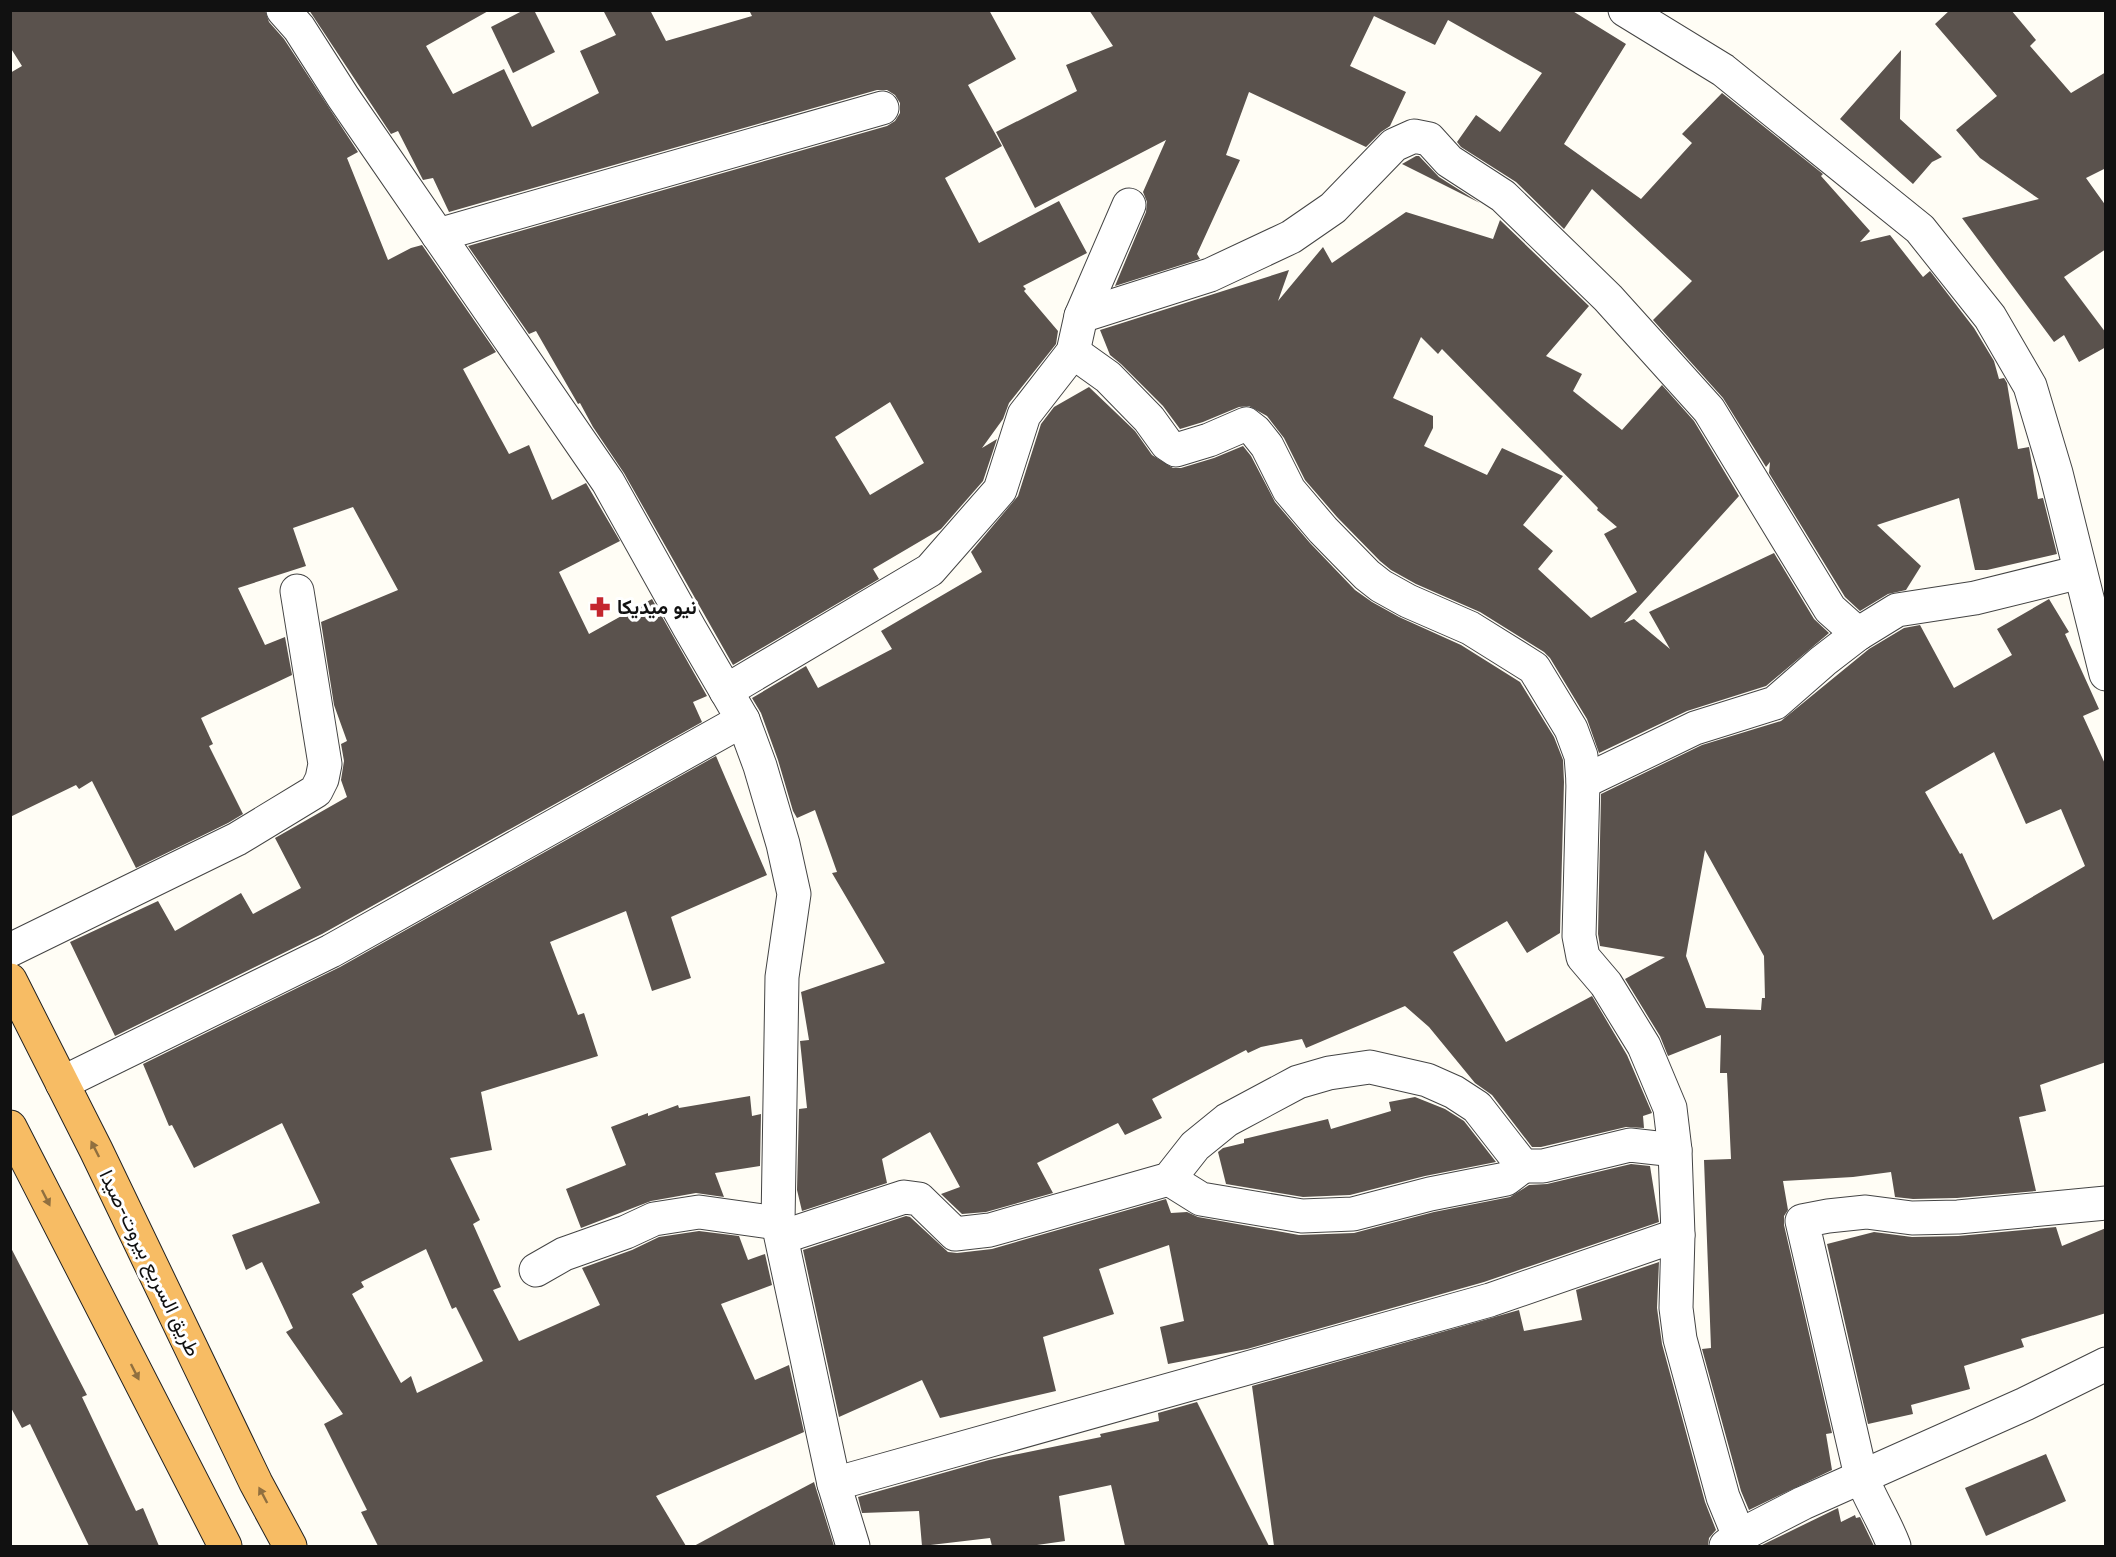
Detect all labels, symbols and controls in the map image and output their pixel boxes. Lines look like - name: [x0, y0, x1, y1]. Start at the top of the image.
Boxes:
- pharmacy icon: نيو ميديكا: [588, 595, 612, 619]
- place label: نيو ميديكا: [617, 595, 697, 620]
- one-way arrow: [91, 1140, 101, 1158]
- street label: طريق السريع بيروت-صيدا: [93, 1166, 206, 1361]
- one-way arrow: [41, 1190, 51, 1207]
- one-way arrow: [131, 1363, 140, 1380]
- one-way arrow: [258, 1486, 267, 1503]

